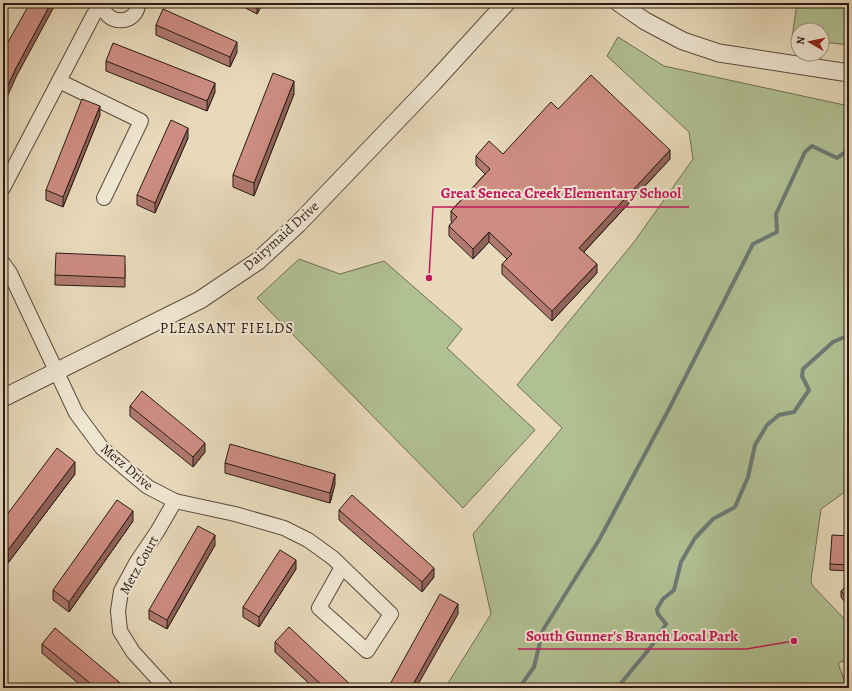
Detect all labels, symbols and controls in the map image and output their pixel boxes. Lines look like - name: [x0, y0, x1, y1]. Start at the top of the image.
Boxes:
- north arrow: [790, 22, 830, 62]
- text: N: [793, 35, 809, 46]
- callout: Great Seneca Creek Elementary School: [433, 180, 689, 207]
- text: Great Seneca Creek Elementary School: [441, 183, 681, 203]
- street label: Dairymaid Drive: [239, 197, 323, 275]
- district label: PLEASANT FIELDS: [160, 318, 294, 338]
- street label: Metz Drive: [97, 439, 157, 495]
- street label: Metz Court: [115, 532, 163, 598]
- callout: South Gunner's Branch Local Park: [518, 622, 746, 649]
- text: South Gunner's Branch Local Park: [526, 626, 738, 646]

